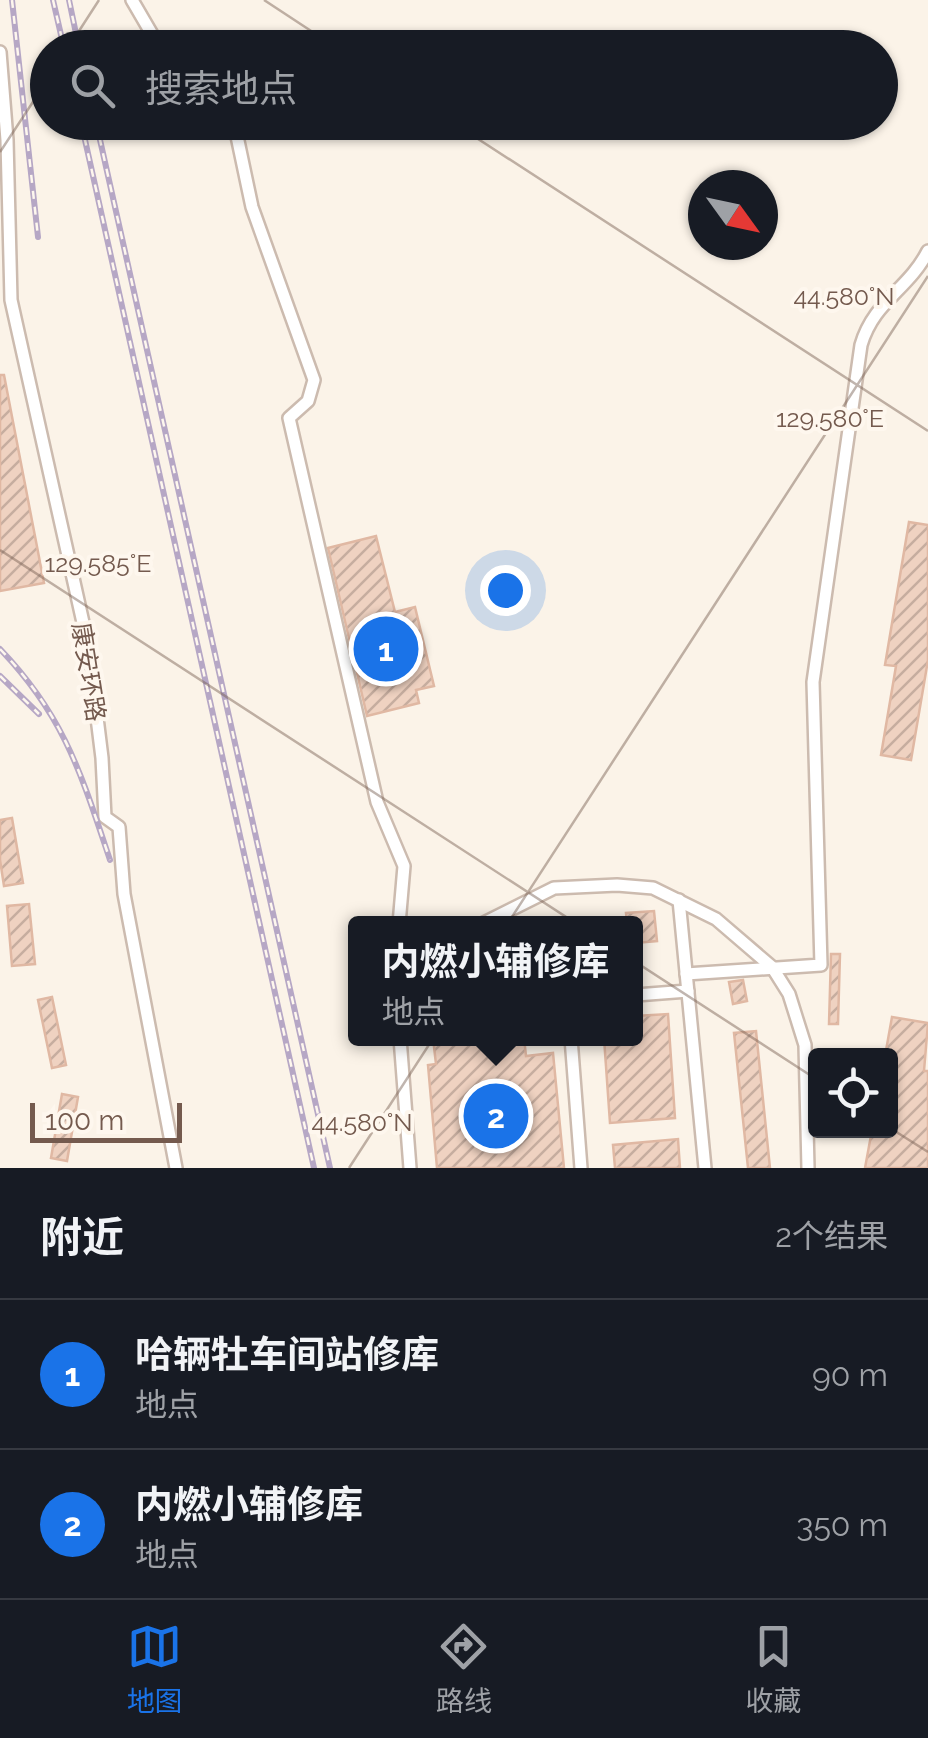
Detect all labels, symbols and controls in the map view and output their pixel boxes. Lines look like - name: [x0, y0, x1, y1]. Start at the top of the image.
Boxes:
- search box: [30, 30, 898, 140]
- icon: search: [65, 58, 120, 113]
- text: 搜索地点: [145, 66, 297, 111]
- north arrow: [688, 170, 778, 260]
- text: 44.580°N: [793, 281, 895, 311]
- text: 129.580°E: [776, 403, 884, 433]
- text: 129.585°E: [44, 548, 152, 578]
- your location: [480, 565, 531, 616]
- pin: 1: [354, 612, 418, 686]
- street label: 康安环路: [66, 620, 112, 724]
- popup: [348, 916, 643, 1046]
- text: 内燃小辅修库: [381, 939, 610, 984]
- text: 地点: [381, 993, 446, 1030]
- map controls: [808, 1048, 898, 1138]
- button: locate: [808, 1048, 898, 1138]
- pin: 2: [464, 1078, 528, 1154]
- scale bar: [30, 1098, 182, 1142]
- text: 100 m: [45, 1104, 124, 1137]
- text: 44.580°N: [311, 1107, 413, 1137]
- text: 附近: [40, 1213, 124, 1262]
- text: 2个结果: [775, 1217, 888, 1254]
- text: 哈辆牡车间站修库: [135, 1332, 439, 1377]
- text: 1: [65, 1356, 80, 1393]
- text: 90 m: [812, 1356, 888, 1393]
- text: 地点: [135, 1386, 199, 1423]
- text: 内燃小辅修库: [135, 1482, 363, 1527]
- text: 2: [63, 1506, 82, 1543]
- text: 350 m: [796, 1506, 888, 1543]
- text: 地点: [135, 1536, 199, 1573]
- tab: 地图: [127, 1619, 183, 1719]
- tab: 路线: [436, 1619, 492, 1719]
- tab: 收藏: [745, 1619, 801, 1719]

